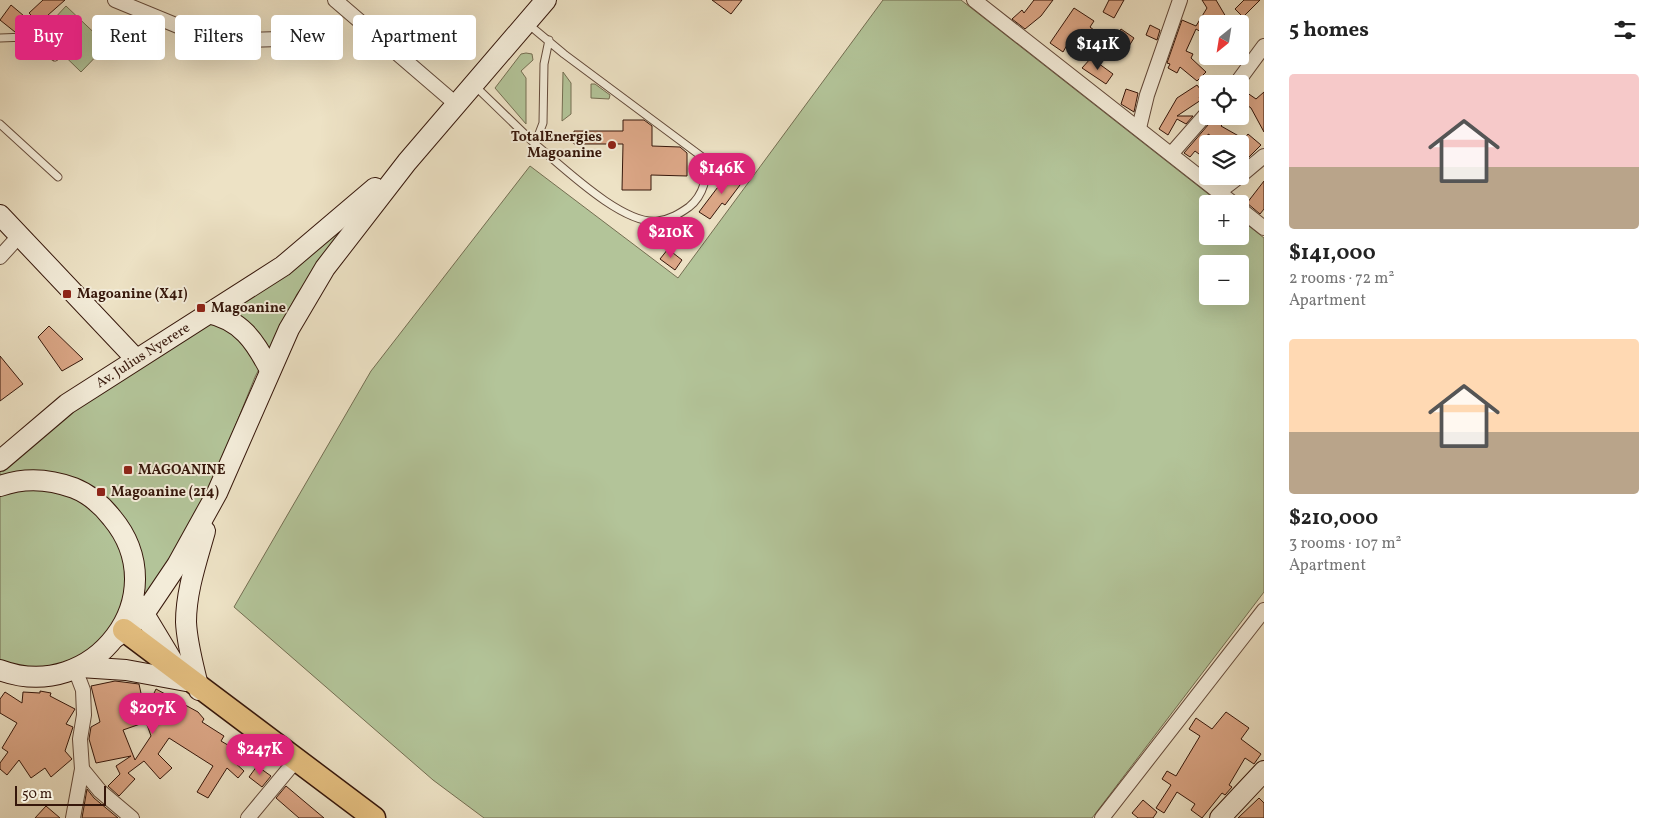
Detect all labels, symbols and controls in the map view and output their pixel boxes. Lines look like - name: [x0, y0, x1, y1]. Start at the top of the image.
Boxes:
- chip: Buy: [15, 15, 82, 60]
- chip: Rent: [92, 15, 165, 60]
- chip: Filters: [175, 15, 261, 60]
- chip: New: [271, 15, 343, 60]
- chip: Apartment: [353, 15, 476, 60]
- north arrow: [1199, 15, 1249, 65]
- map controls: [1199, 15, 1249, 305]
- text: 5 homes: [1289, 16, 1369, 45]
- icon: filters: [1611, 16, 1639, 44]
- pin: $141K: [1063, 28, 1133, 71]
- text: $141K: [1076, 34, 1120, 56]
- button: locate: [1199, 75, 1249, 125]
- icon: home: [1419, 106, 1509, 196]
- place label: TotalEnergies Magoanine: [511, 128, 602, 163]
- button: layers: [1199, 135, 1249, 185]
- marker: TotalEnergies Magoanine: [606, 139, 618, 151]
- pin: $146K: [687, 152, 757, 195]
- text: $146K: [699, 158, 745, 180]
- button: +: [1199, 195, 1249, 245]
- pin: $210K: [636, 216, 706, 259]
- text: $210K: [648, 222, 694, 244]
- text: $141,000: [1289, 239, 1376, 268]
- button: −: [1199, 255, 1249, 305]
- text: 2 rooms · 72 m²: [1289, 268, 1394, 290]
- place label: Magoanine (X41): [77, 285, 188, 304]
- marker: Magoanine (X41): [61, 288, 73, 300]
- text: Apartment: [1289, 290, 1366, 312]
- place label: Magoanine: [211, 299, 286, 318]
- marker: Magoanine: [195, 302, 207, 314]
- street label: Av. Julius Nyerere: [92, 318, 194, 393]
- icon: home: [1419, 371, 1509, 461]
- place label: MAGOANINE: [138, 461, 226, 480]
- marker: MAGOANINE: [122, 464, 134, 476]
- place label: Magoanine (214): [111, 483, 220, 502]
- marker: Magoanine (214): [95, 486, 107, 498]
- text: $210,000: [1289, 504, 1378, 533]
- text: 3 rooms · 107 m²: [1289, 533, 1402, 555]
- text: Apartment: [1289, 555, 1366, 577]
- pin: $207K: [118, 692, 188, 735]
- text: $207K: [130, 698, 176, 720]
- pin: $247K: [225, 734, 295, 776]
- text: $247K: [237, 739, 283, 761]
- scale bar: [15, 783, 106, 806]
- text: 50 m: [22, 785, 52, 804]

